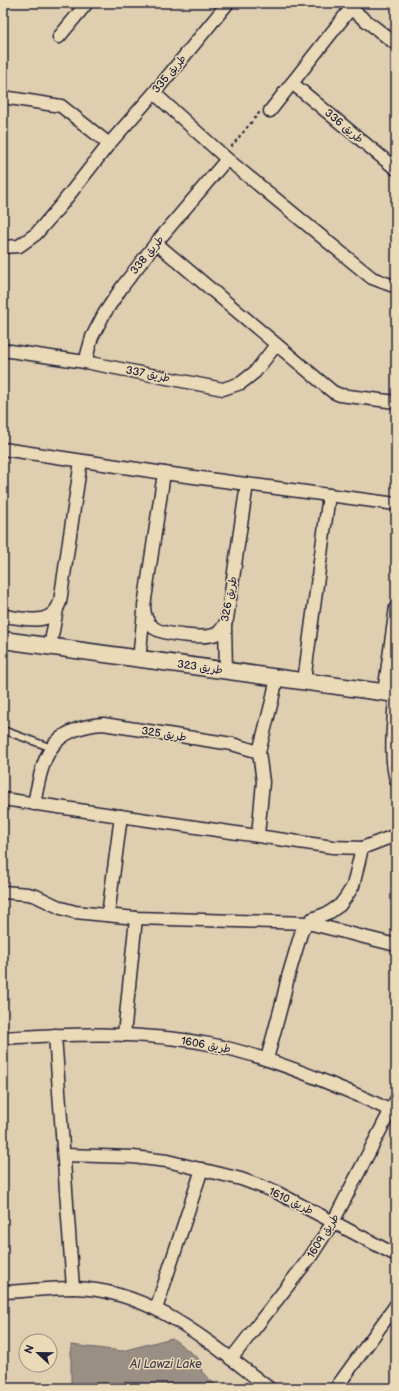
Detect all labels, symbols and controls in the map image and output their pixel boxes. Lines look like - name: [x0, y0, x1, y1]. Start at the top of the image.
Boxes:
- street label: طريق 335: [149, 52, 189, 96]
- street label: طريق 336: [322, 106, 366, 146]
- street label: طريق 338: [127, 233, 167, 277]
- street label: طريق 337: [125, 363, 171, 385]
- street label: طريق 326: [218, 575, 240, 623]
- street label: طريق 323: [176, 657, 224, 677]
- street label: طريق 325: [140, 724, 188, 744]
- street label: طريق 1606: [180, 1034, 232, 1056]
- street label: طريق 1610: [267, 1185, 315, 1217]
- street label: طريق 1609: [304, 1211, 342, 1261]
- north arrow: [18, 1333, 58, 1373]
- text: N: [22, 1343, 37, 1356]
- water label: Al Lawzi Lake: [129, 1357, 202, 1372]

